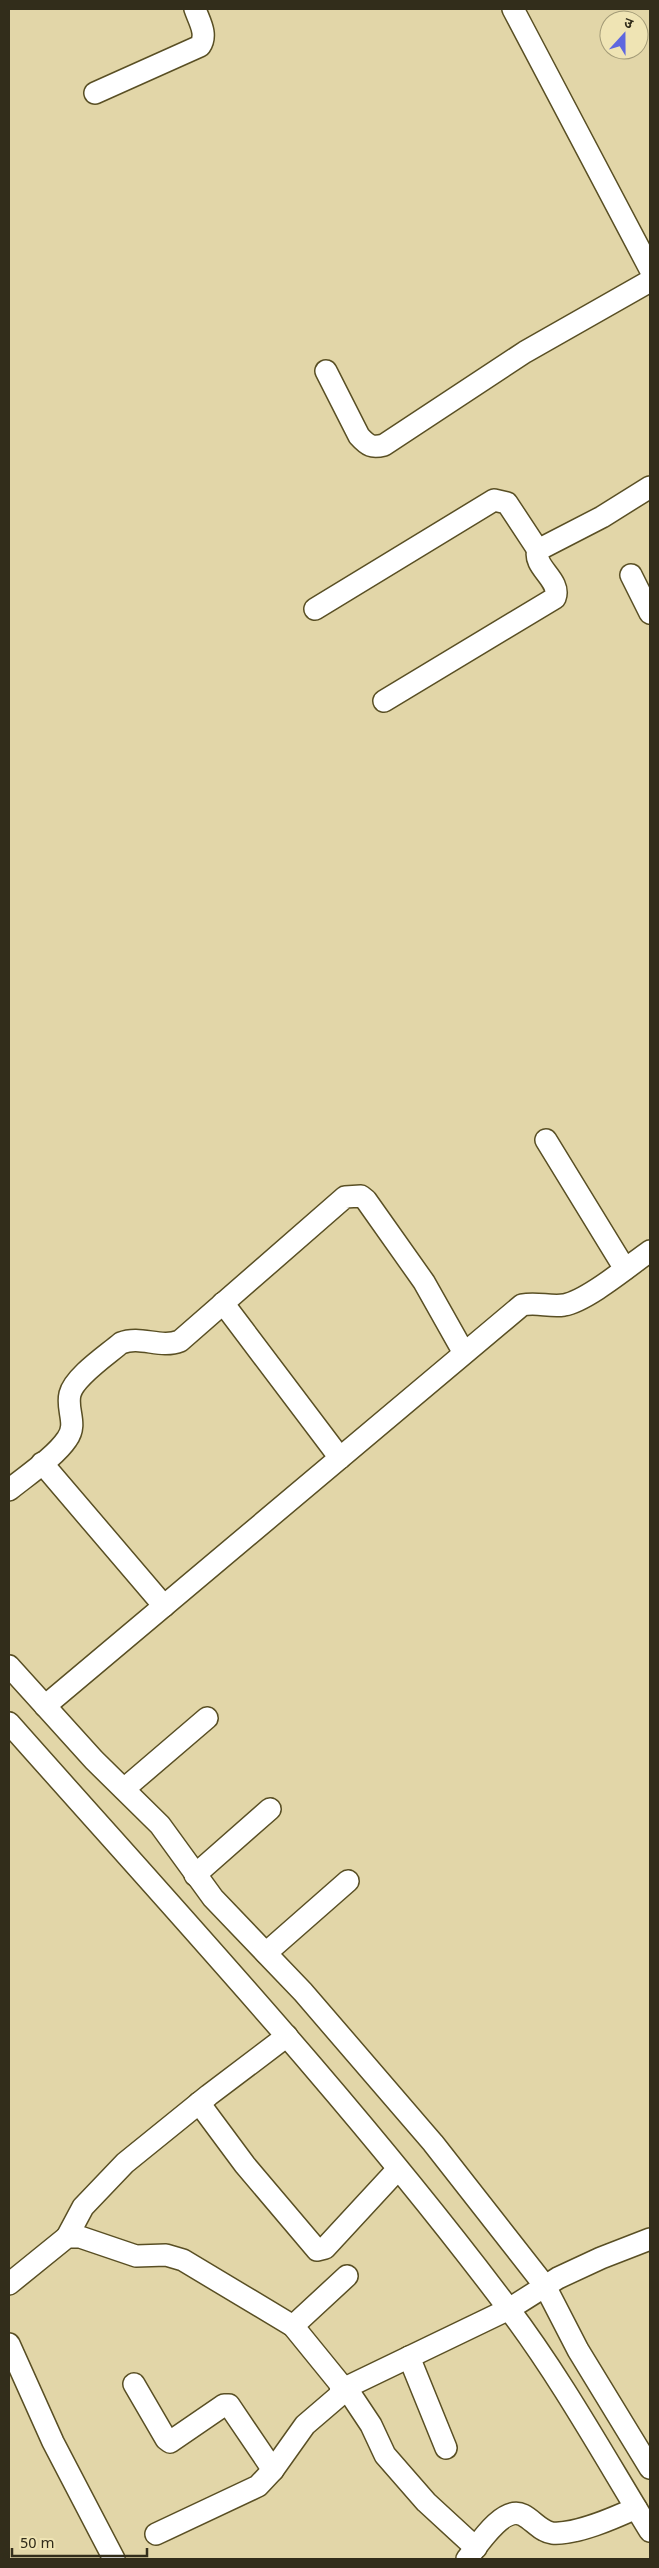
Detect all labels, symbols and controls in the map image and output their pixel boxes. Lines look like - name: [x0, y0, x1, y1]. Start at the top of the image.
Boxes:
- north arrow: [599, 10, 649, 60]
- text: उ: [621, 14, 636, 35]
- scale bar: [12, 2526, 148, 2558]
- text: 50 m: [20, 2535, 54, 2554]

